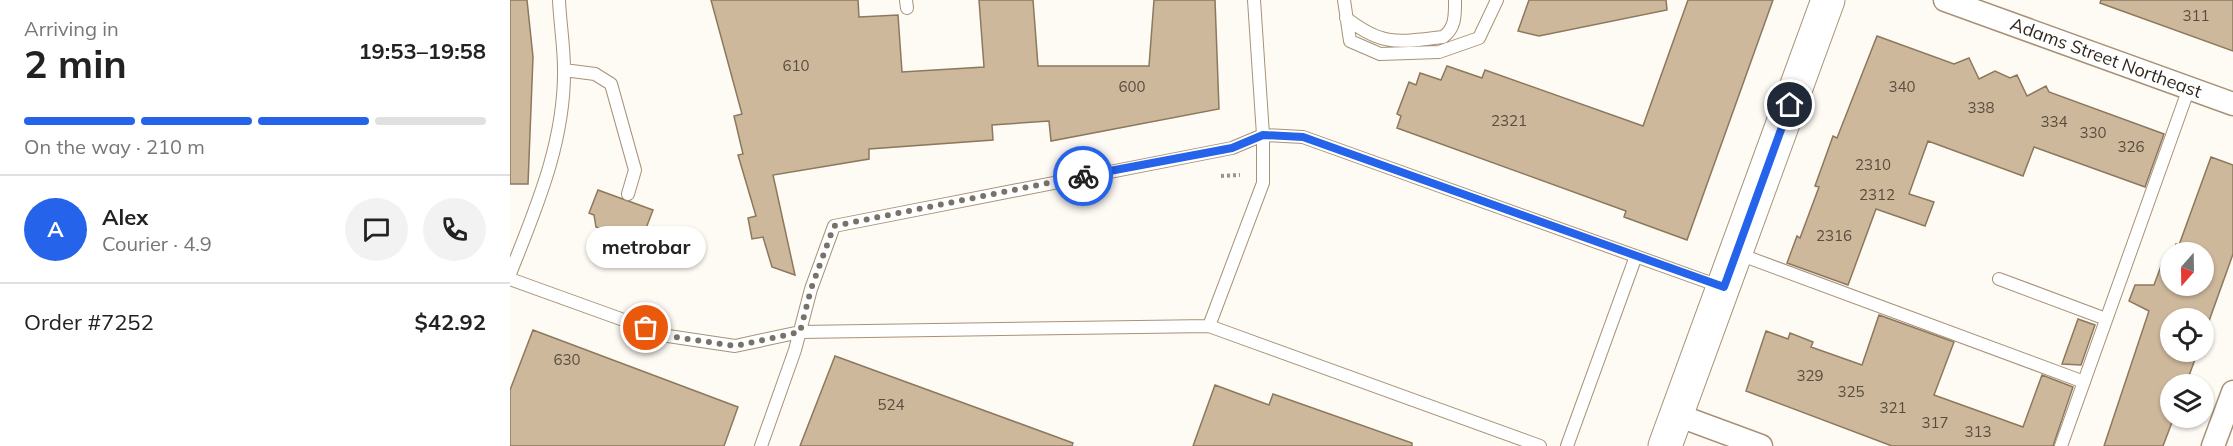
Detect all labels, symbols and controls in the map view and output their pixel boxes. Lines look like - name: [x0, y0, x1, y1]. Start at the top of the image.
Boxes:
- house number: 311: [2182, 6, 2210, 25]
- street label: Adams Street Northeast: [2007, 12, 2205, 103]
- text: Arriving in: [24, 16, 119, 41]
- text: 19:53–19:58: [358, 37, 486, 65]
- text: 2 min: [24, 39, 127, 88]
- house number: 610: [782, 56, 810, 75]
- house number: 600: [1118, 77, 1146, 96]
- house number: 340: [1888, 77, 1916, 96]
- pin: [1764, 79, 1815, 130]
- icon: home: [1773, 88, 1806, 121]
- house number: 338: [1967, 98, 1995, 117]
- house number: 2321: [1491, 111, 1527, 130]
- house number: 334: [2040, 112, 2068, 131]
- house number: 330: [2079, 123, 2107, 142]
- text: On the way · 210 m: [24, 134, 205, 159]
- house number: 326: [2117, 137, 2145, 156]
- courier: [1053, 146, 1113, 206]
- house number: 2310: [1855, 155, 1891, 174]
- icon: bike: [1067, 160, 1100, 193]
- house number: 2312: [1859, 185, 1895, 204]
- button: chat: [345, 198, 408, 261]
- button: phone: [423, 198, 486, 261]
- text: Alex: [102, 203, 148, 231]
- text: A: [47, 215, 64, 243]
- callout: metrobar: [586, 226, 706, 268]
- house number: 2316: [1816, 226, 1852, 245]
- text: Courier · 4.9: [102, 231, 212, 256]
- text: metrobar: [602, 234, 690, 259]
- north arrow: [2160, 242, 2214, 296]
- map controls: [2160, 242, 2214, 428]
- pin: [620, 302, 671, 353]
- text: Order #7252: [24, 308, 154, 336]
- text: $42.92: [415, 308, 486, 336]
- button: locate: [2160, 308, 2214, 362]
- icon: bag: [629, 311, 662, 344]
- house number: 630: [553, 350, 581, 369]
- house number: 329: [1796, 366, 1824, 385]
- button: layers: [2160, 374, 2214, 428]
- house number: 325: [1837, 382, 1865, 401]
- house number: 524: [877, 395, 905, 414]
- house number: 321: [1879, 398, 1907, 417]
- house number: 317: [1921, 413, 1949, 432]
- house number: 313: [1964, 422, 1992, 441]

